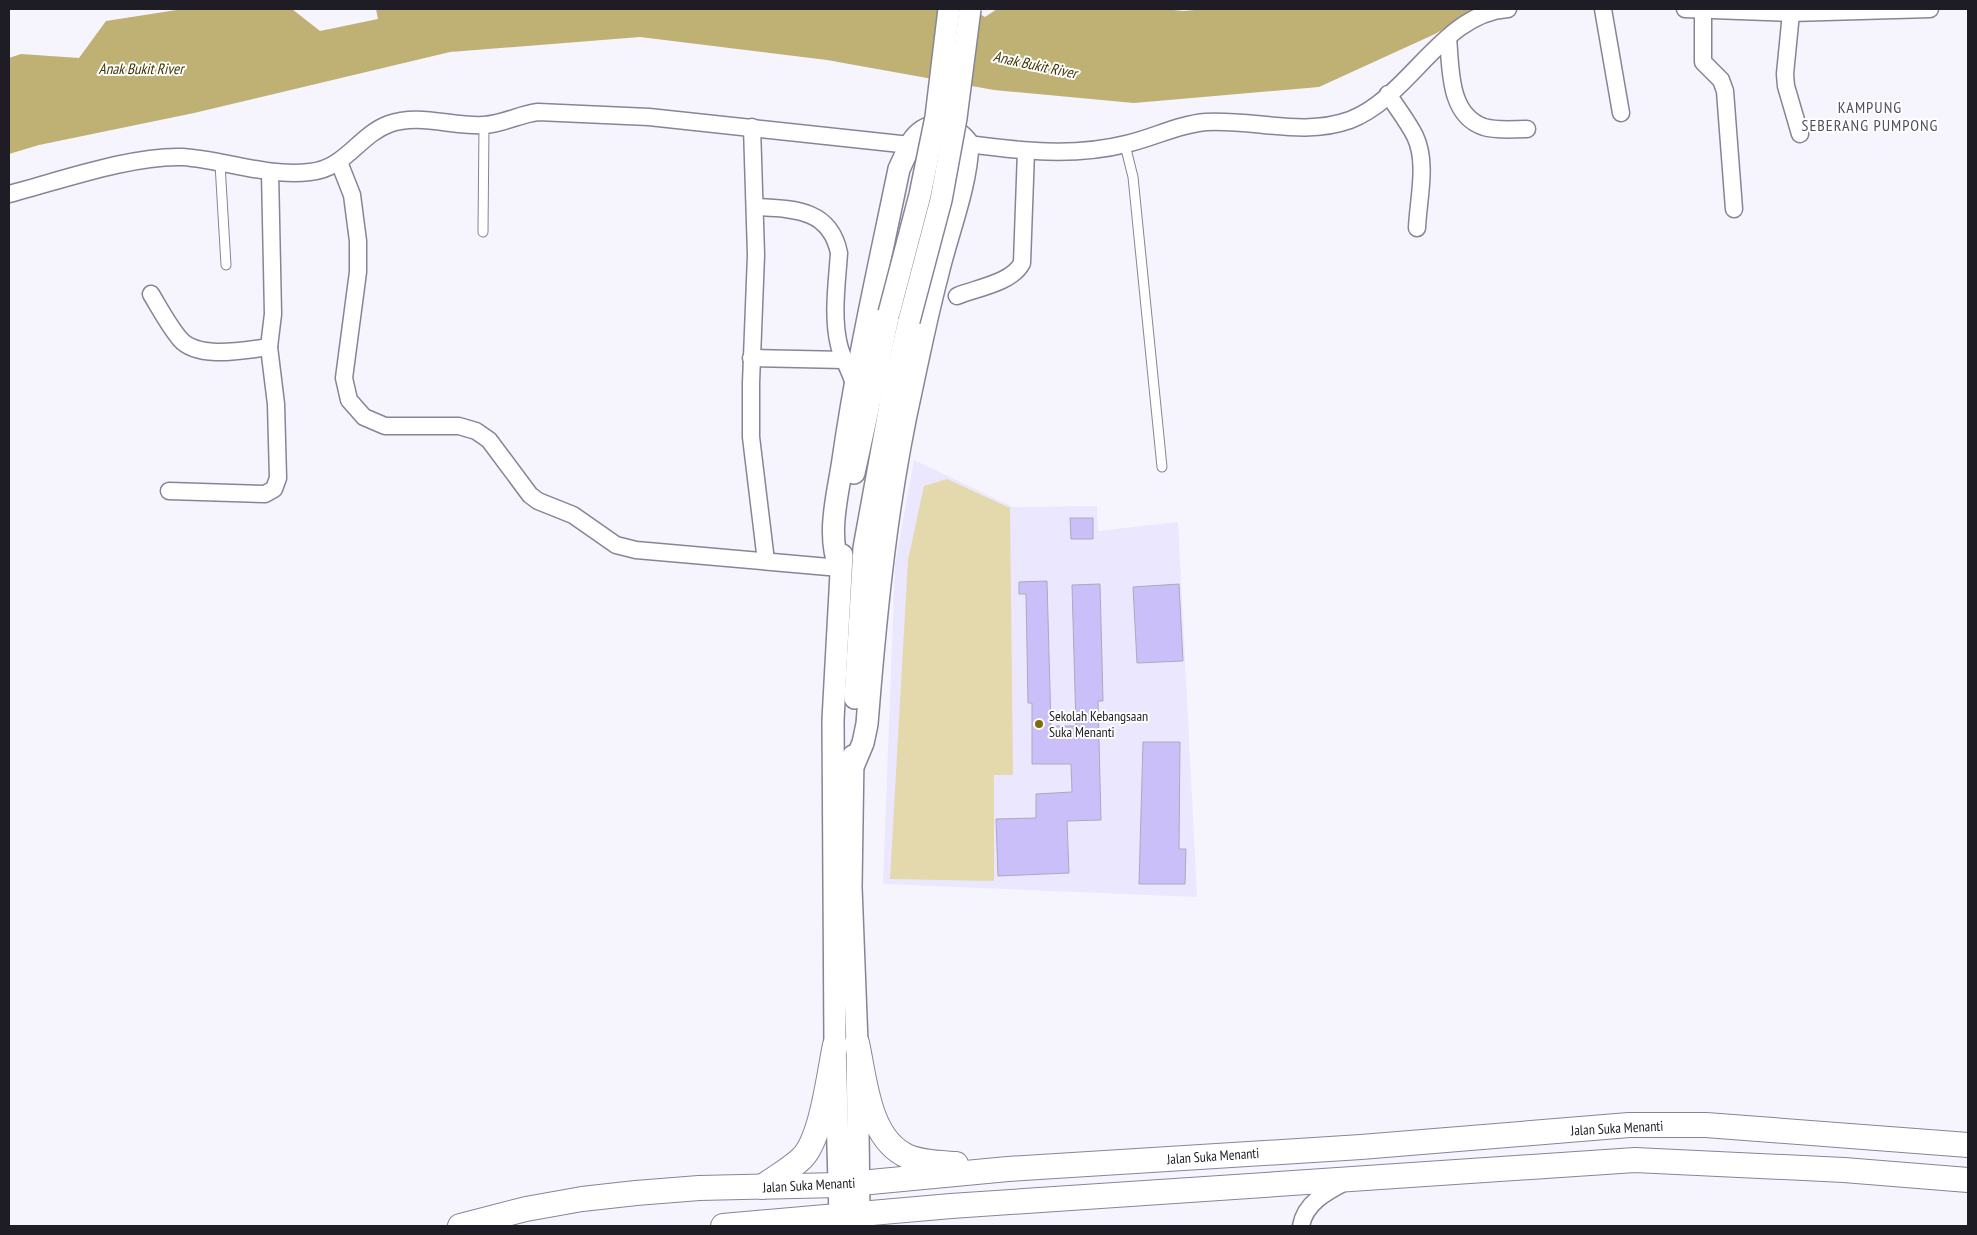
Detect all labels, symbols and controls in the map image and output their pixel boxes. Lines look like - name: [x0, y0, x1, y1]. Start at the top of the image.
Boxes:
- water label: Anak Bukit River: [992, 46, 1080, 83]
- water label: Anak Bukit River: [99, 59, 185, 78]
- district label: KAMPUNG SEBERANG PUMPONG: [1802, 97, 1938, 135]
- place label: Sekolah Kebangsaan Suka Menanti: [1049, 707, 1148, 741]
- marker: Sekolah Kebangsaan Suka Menanti: [1033, 718, 1045, 730]
- street label: Jalan Suka Menanti: [1569, 1117, 1664, 1139]
- street label: Jalan Suka Menanti: [1165, 1144, 1260, 1168]
- street label: Jalan Suka Menanti: [761, 1174, 856, 1196]

